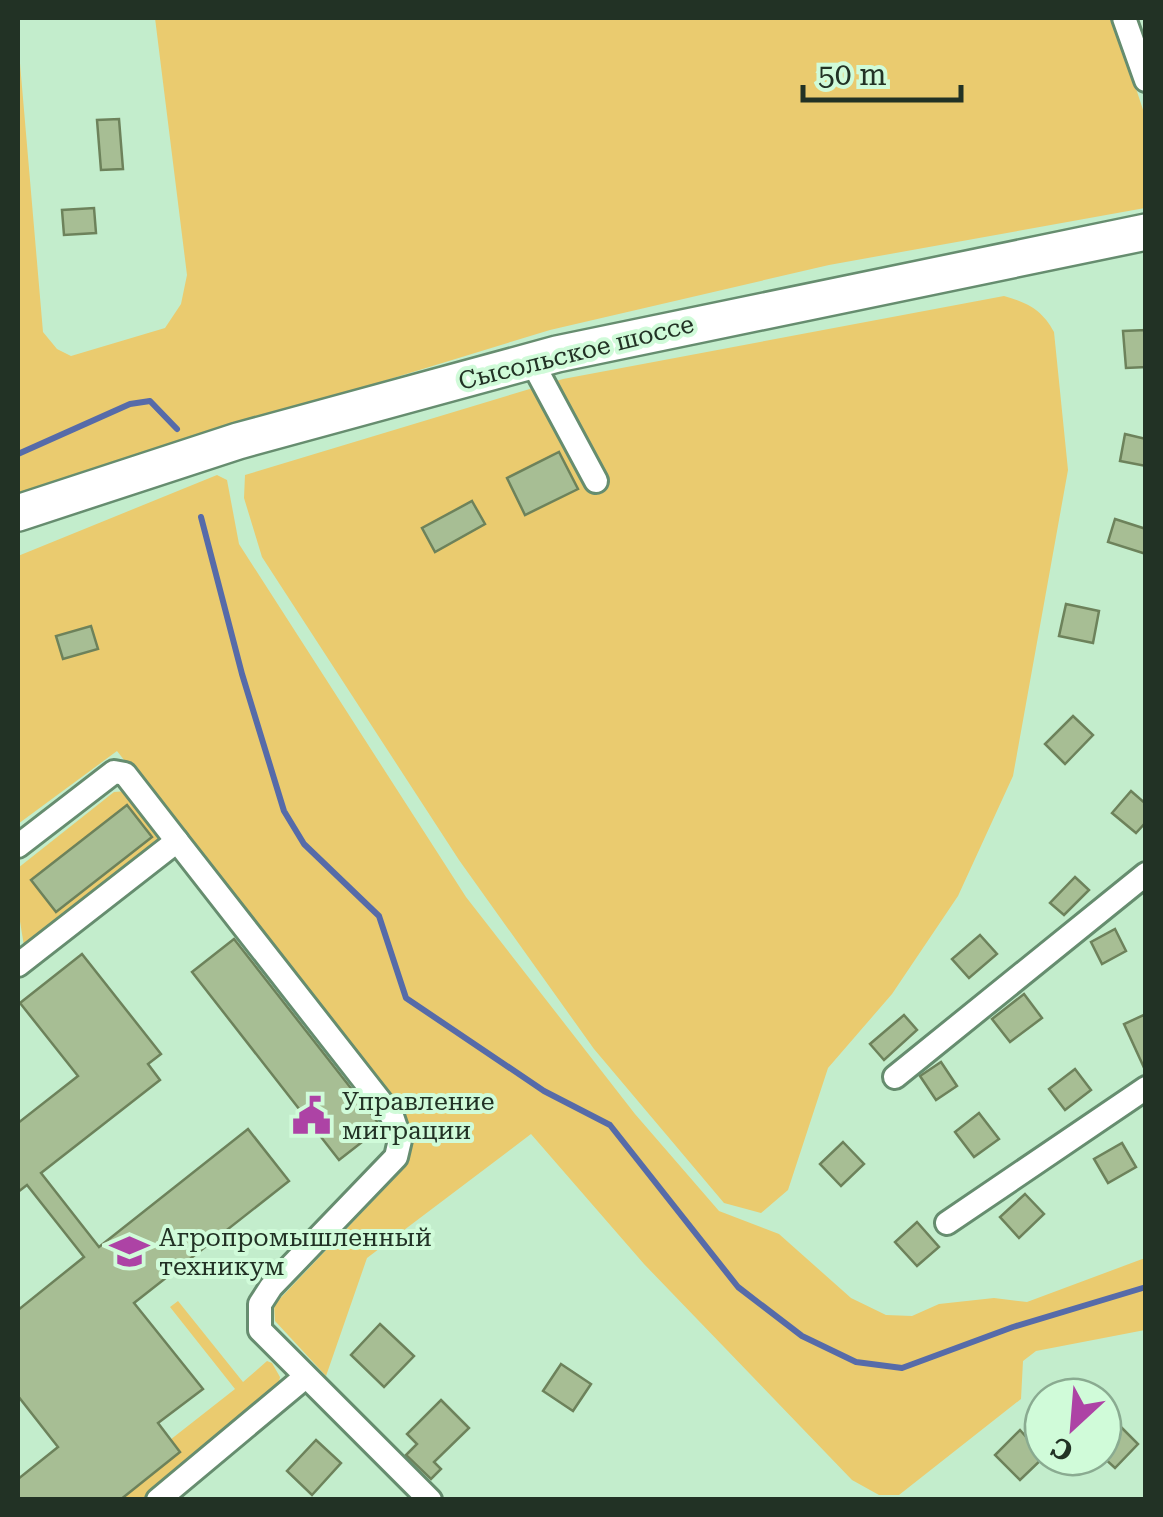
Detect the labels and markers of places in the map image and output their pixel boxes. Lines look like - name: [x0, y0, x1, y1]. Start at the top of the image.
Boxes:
- place label: Управление миграции: [342, 1087, 494, 1145]
- public building icon: Управление миграции: [291, 1094, 333, 1136]
- place label: Агропромышленный техникум: [159, 1223, 432, 1281]
- school or university icon: Агропромышленный техникум: [108, 1230, 150, 1272]

